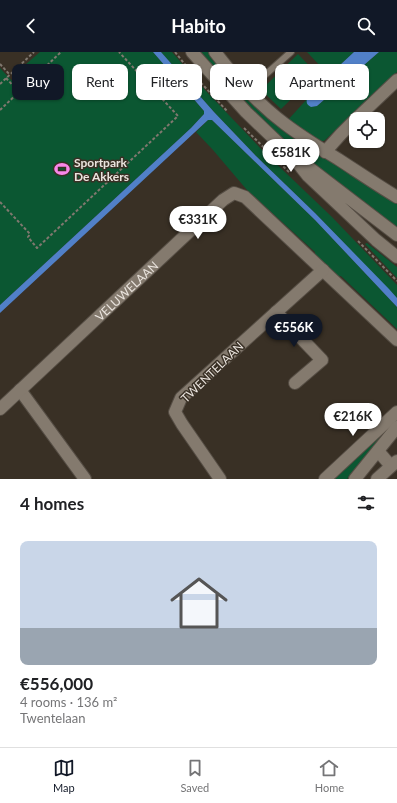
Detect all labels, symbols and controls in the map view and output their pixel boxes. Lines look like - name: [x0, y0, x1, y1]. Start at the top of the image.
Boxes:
- icon: back: [20, 15, 42, 37]
- text: Habito: [171, 15, 226, 37]
- icon: search: [355, 15, 377, 37]
- chip: Buy: [12, 64, 64, 100]
- chip: Rent: [72, 64, 128, 100]
- chip: Filters: [136, 64, 202, 100]
- chip: New: [210, 64, 267, 100]
- chip: Apartment: [275, 64, 369, 100]
- map controls: [349, 112, 385, 148]
- button: locate: [349, 112, 385, 148]
- pin: €581K: [263, 139, 319, 173]
- text: €581K: [271, 144, 311, 160]
- place label: Sportpark De Akkers: [74, 155, 129, 184]
- sports icon: Sportpark De Akkers: [53, 160, 71, 178]
- pin: €331K: [170, 206, 226, 240]
- text: €331K: [178, 211, 218, 227]
- street label: VELUWELAAN: [92, 258, 161, 324]
- pin: €556K: [266, 314, 322, 348]
- text: €556K: [274, 319, 314, 335]
- street label: TWENTELAAN: [178, 338, 246, 406]
- pin: €216K: [325, 403, 381, 437]
- text: €216K: [333, 408, 373, 424]
- icon: filters: [355, 492, 377, 514]
- text: 4 homes: [20, 493, 84, 514]
- icon: home: [163, 567, 235, 639]
- text: €556,000: [20, 673, 93, 694]
- text: 4 rooms · 136 m²: [20, 694, 117, 710]
- text: Twentelaan: [20, 710, 85, 726]
- tab: Map: [53, 757, 75, 794]
- tab: Saved: [180, 757, 209, 794]
- tab: Home: [315, 757, 344, 794]

